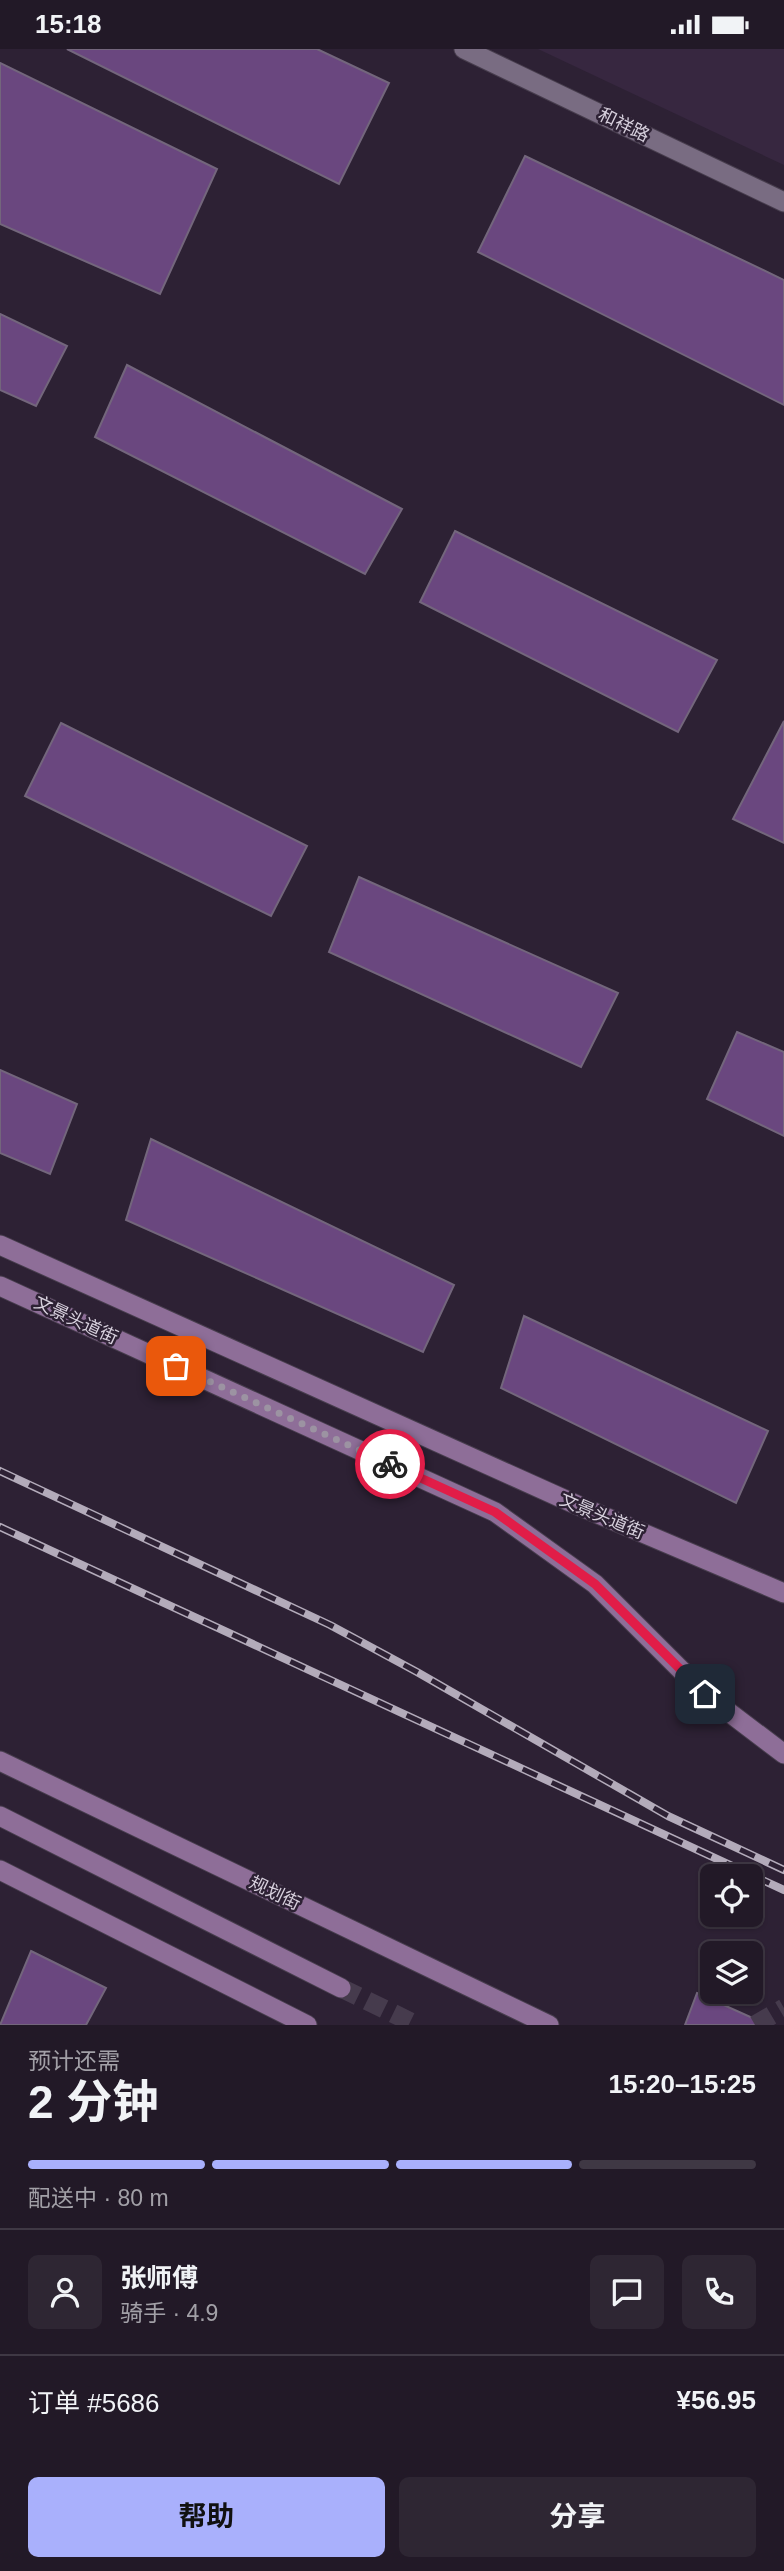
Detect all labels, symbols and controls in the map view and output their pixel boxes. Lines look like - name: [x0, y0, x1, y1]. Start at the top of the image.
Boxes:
- text: 15:18: [35, 9, 102, 39]
- street label: 和祥路: [595, 104, 653, 146]
- street label: 文景头道街: [31, 1292, 121, 1348]
- pin: [146, 1336, 206, 1396]
- icon: bag: [157, 1347, 195, 1385]
- courier: [355, 1429, 425, 1499]
- icon: bike: [371, 1445, 409, 1483]
- street label: 文景头道街: [557, 1489, 647, 1543]
- pin: [675, 1664, 735, 1724]
- icon: home: [686, 1675, 724, 1713]
- map controls: [700, 1864, 763, 2004]
- button: locate: [700, 1864, 763, 1927]
- street label: 规划街: [246, 1872, 304, 1914]
- button: layers: [700, 1941, 763, 2004]
- text: 预计还需: [28, 2048, 120, 2074]
- text: 15:20–15:25: [609, 2069, 756, 2099]
- text: 2 分钟: [28, 2076, 158, 2128]
- text: 配送中 · 80 m: [28, 2185, 169, 2211]
- button: person: [28, 2255, 102, 2329]
- button: chat: [590, 2255, 664, 2329]
- button: phone: [682, 2255, 756, 2329]
- text: 张师傅: [120, 2263, 198, 2293]
- text: 骑手 · 4.9: [120, 2300, 218, 2326]
- text: ¥56.95: [676, 2385, 756, 2415]
- text: 订单 #5686: [28, 2388, 160, 2418]
- button: 帮助: [28, 2477, 385, 2557]
- button: 分享: [399, 2477, 756, 2557]

